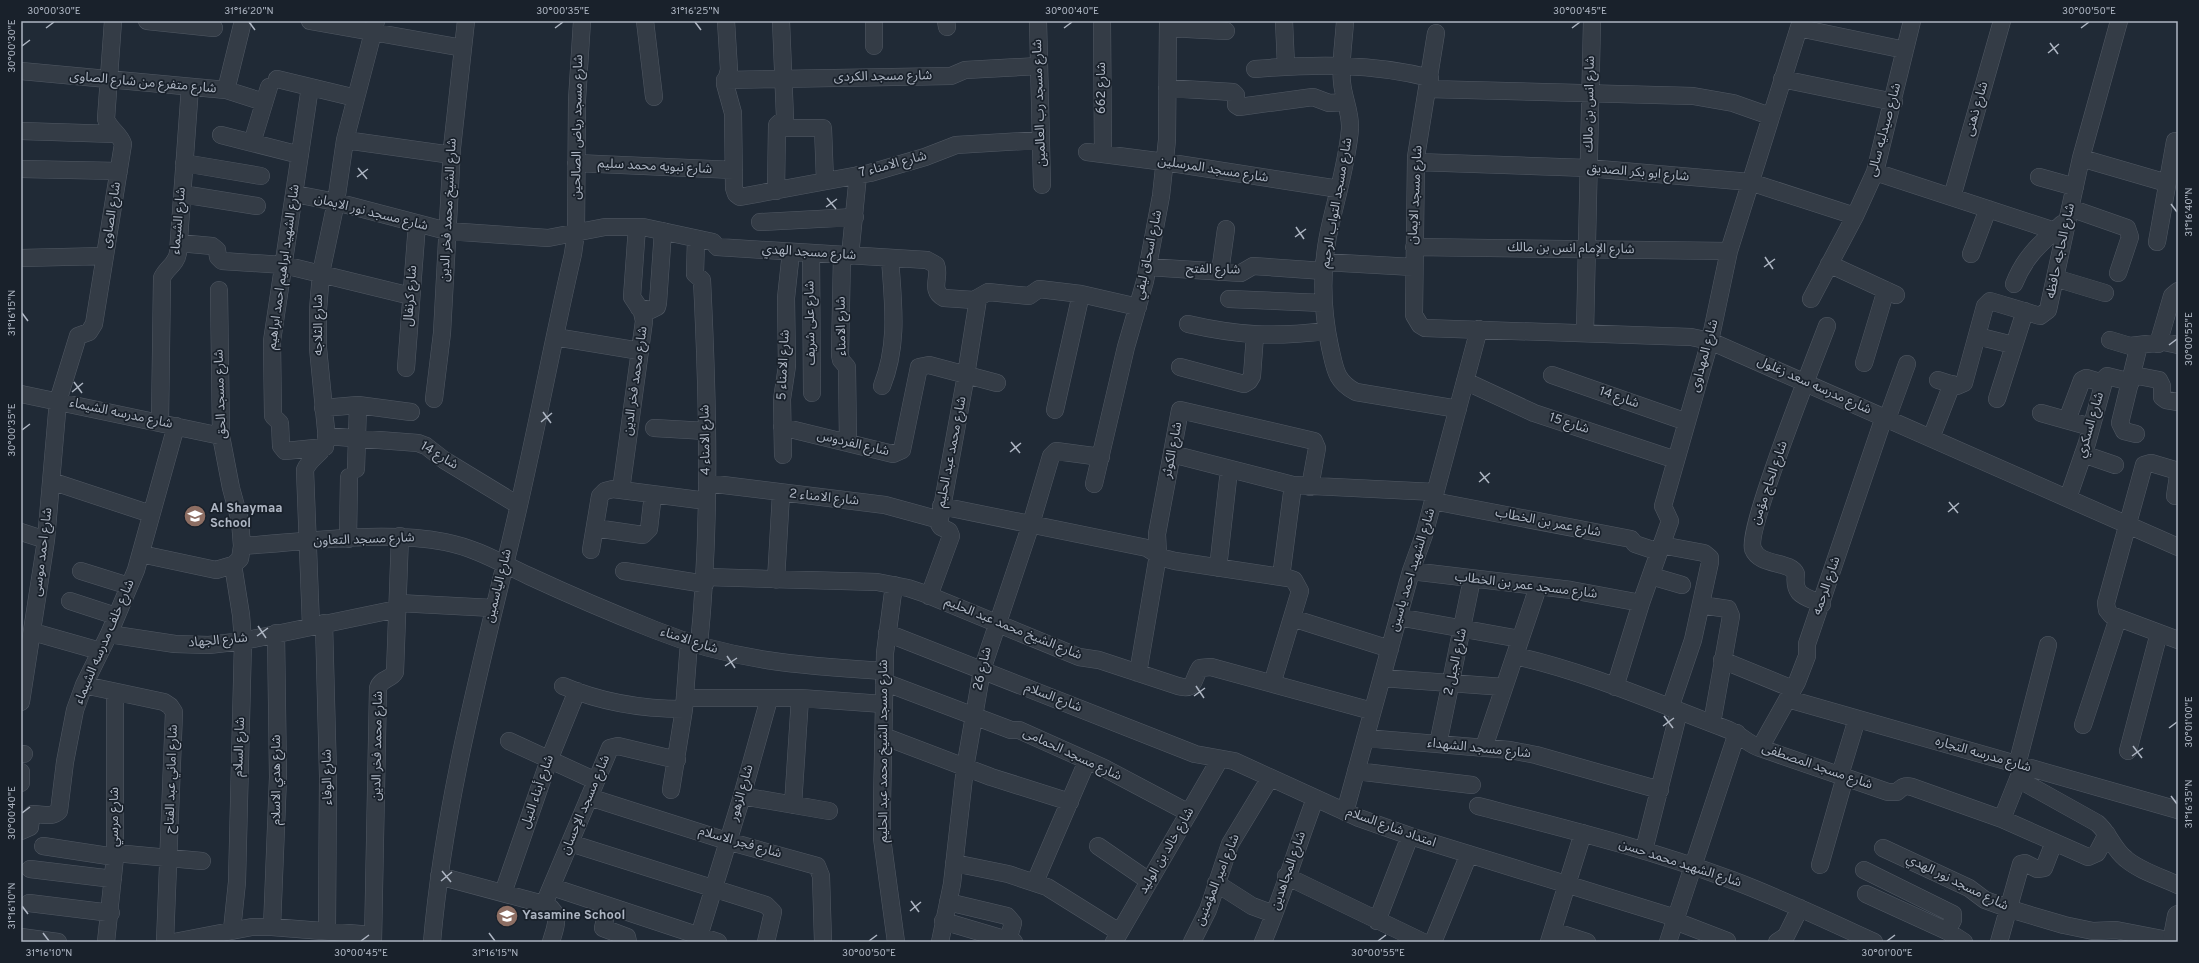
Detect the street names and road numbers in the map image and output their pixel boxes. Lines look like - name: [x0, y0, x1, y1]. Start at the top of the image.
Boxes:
- street label: شارع مسجد رب العالمين: [1030, 39, 1051, 167]
- street label: شارع مسجد رياض الصالحين: [569, 54, 588, 200]
- street label: شارع انس بن مالك: [1581, 56, 1600, 152]
- street label: شارع 662: [1094, 62, 1111, 114]
- street label: شارع مسجد الكردى: [834, 68, 932, 87]
- street label: شارع متفرع من شارع الصاوى: [69, 69, 217, 98]
- street label: شارع ذهنى: [1962, 80, 1993, 138]
- street label: شارع صيدليه سالى: [1865, 81, 1906, 179]
- street label: شارع مسجد التواب الرحيم: [1318, 137, 1357, 270]
- street label: شارع الشيخ محمد فخر الدين: [437, 138, 462, 282]
- street label: شارع مسجد الايمان: [1405, 145, 1428, 245]
- street label: شارع الامناء 7: [857, 148, 929, 183]
- street label: شارع مسجد المرسلين: [1156, 153, 1269, 188]
- street label: شارع نبويه محمد سليم: [597, 156, 713, 179]
- street label: شارع ابو بكر الصديق: [1586, 161, 1690, 186]
- street label: شارع الصاوى: [99, 181, 126, 249]
- street label: شارع الشهيد ابراهيم احمد ابراهيم: [264, 183, 305, 351]
- street label: شارع الشيماء: [168, 187, 191, 255]
- street label: شارع مسجد نور الايمان: [312, 191, 430, 236]
- street label: شارع الحاجه حافظه: [2043, 202, 2080, 300]
- street label: شارع اسحاق ليفي: [1132, 209, 1167, 301]
- street label: شارع الإمام انس بن مالك: [1507, 240, 1635, 259]
- street label: شارع مسجد الهدي: [761, 242, 857, 265]
- street label: شارع الفتح: [1186, 262, 1240, 279]
- street label: شارع كرنفال: [401, 265, 422, 327]
- street label: شارع على شريف: [802, 281, 821, 365]
- street label: شارع الثلاجه: [311, 294, 328, 356]
- street label: شارع الامناء: [833, 296, 852, 356]
- street label: شارع المهداوى: [1688, 318, 1723, 394]
- street label: شارع محمد فخر الدين: [620, 325, 653, 437]
- street label: شارع الامناء 5: [774, 329, 795, 401]
- street label: شارع مسجد الحق: [211, 349, 232, 439]
- street label: شارع مدرسه سعد زغلول: [1754, 354, 1873, 419]
- street label: شارع 14: [1597, 384, 1641, 413]
- street label: شارع السكري: [2074, 390, 2109, 460]
- street label: شارع مدرسه الشيماء: [68, 395, 174, 434]
- street label: شارع محمد عبد الحليم: [933, 395, 972, 509]
- street label: شارع الامناء 4: [697, 405, 716, 475]
- street label: شارع 15: [1547, 410, 1591, 439]
- street label: شارع الكوثر: [1160, 421, 1187, 481]
- street label: شارع الفردوس: [815, 428, 891, 461]
- street label: شارع 14: [417, 439, 461, 474]
- street label: شارع الحاج مؤمن: [1748, 439, 1793, 527]
- street label: شارع الامناء 2: [788, 486, 860, 511]
- street label: شارع عمر بن الخطاب: [1494, 505, 1602, 542]
- street label: شارع احمد موسى: [30, 507, 57, 597]
- street label: شارع الشهيد احمد ياسين: [1387, 507, 1440, 634]
- street label: شارع مسجد التعاون: [313, 530, 415, 551]
- street label: شارع الياسمين: [482, 547, 517, 625]
- street label: شارع الرحمه: [1810, 555, 1845, 618]
- street label: شارع مسجد عمر بن الخطاب: [1454, 569, 1598, 604]
- street label: شارع خلف مدرسه الشيماء: [71, 577, 139, 707]
- street label: شارع الشيخ محمد عبد الحليم: [942, 594, 1084, 665]
- street label: شارع الامناء: [658, 624, 720, 659]
- street label: شارع الجبل 2: [1441, 627, 1472, 697]
- street label: شارع الجهاد: [188, 630, 249, 653]
- street label: شارع 26: [970, 646, 997, 693]
- street label: شارع مسجد الشيخ محمد عبد الحليم: [876, 660, 893, 842]
- street label: شارع السلام: [1022, 680, 1084, 717]
- street label: شارع محمد فخر الدين: [369, 691, 388, 801]
- street label: شارع السلام: [231, 717, 250, 777]
- street label: شارع اماني عبد الفتاح: [162, 724, 183, 834]
- street label: شارع مسجد الحمامى: [1020, 725, 1124, 786]
- street label: شارع مدرسه التجاره: [1933, 734, 2033, 777]
- street label: شارع هدي الاسلام: [269, 735, 286, 825]
- street label: شارع مسجد الشهداء: [1426, 736, 1532, 763]
- street label: شارع مسجد المصطفى: [1759, 741, 1874, 794]
- street label: شارع الوفاء: [320, 749, 337, 805]
- street label: شارع أبناء النيل: [516, 753, 559, 831]
- street label: شارع مسجد الإحسان: [558, 753, 615, 858]
- street label: شارع الزهور: [726, 763, 759, 824]
- street label: شارع مرسي: [107, 787, 124, 847]
- street label: امتداد شارع السلام: [1344, 804, 1438, 853]
- street label: شارع خالد بن الوليد: [1136, 805, 1199, 897]
- street label: شارع فجر الاسلام: [696, 824, 783, 863]
- street label: شارع المجاهدين: [1268, 830, 1311, 913]
- street label: شارع امير المؤمنين: [1192, 832, 1245, 928]
- street label: شارع الشهيد محمد حسن: [1616, 837, 1743, 892]
- street label: شارع مسجد نور الهدي: [1903, 851, 2011, 916]

